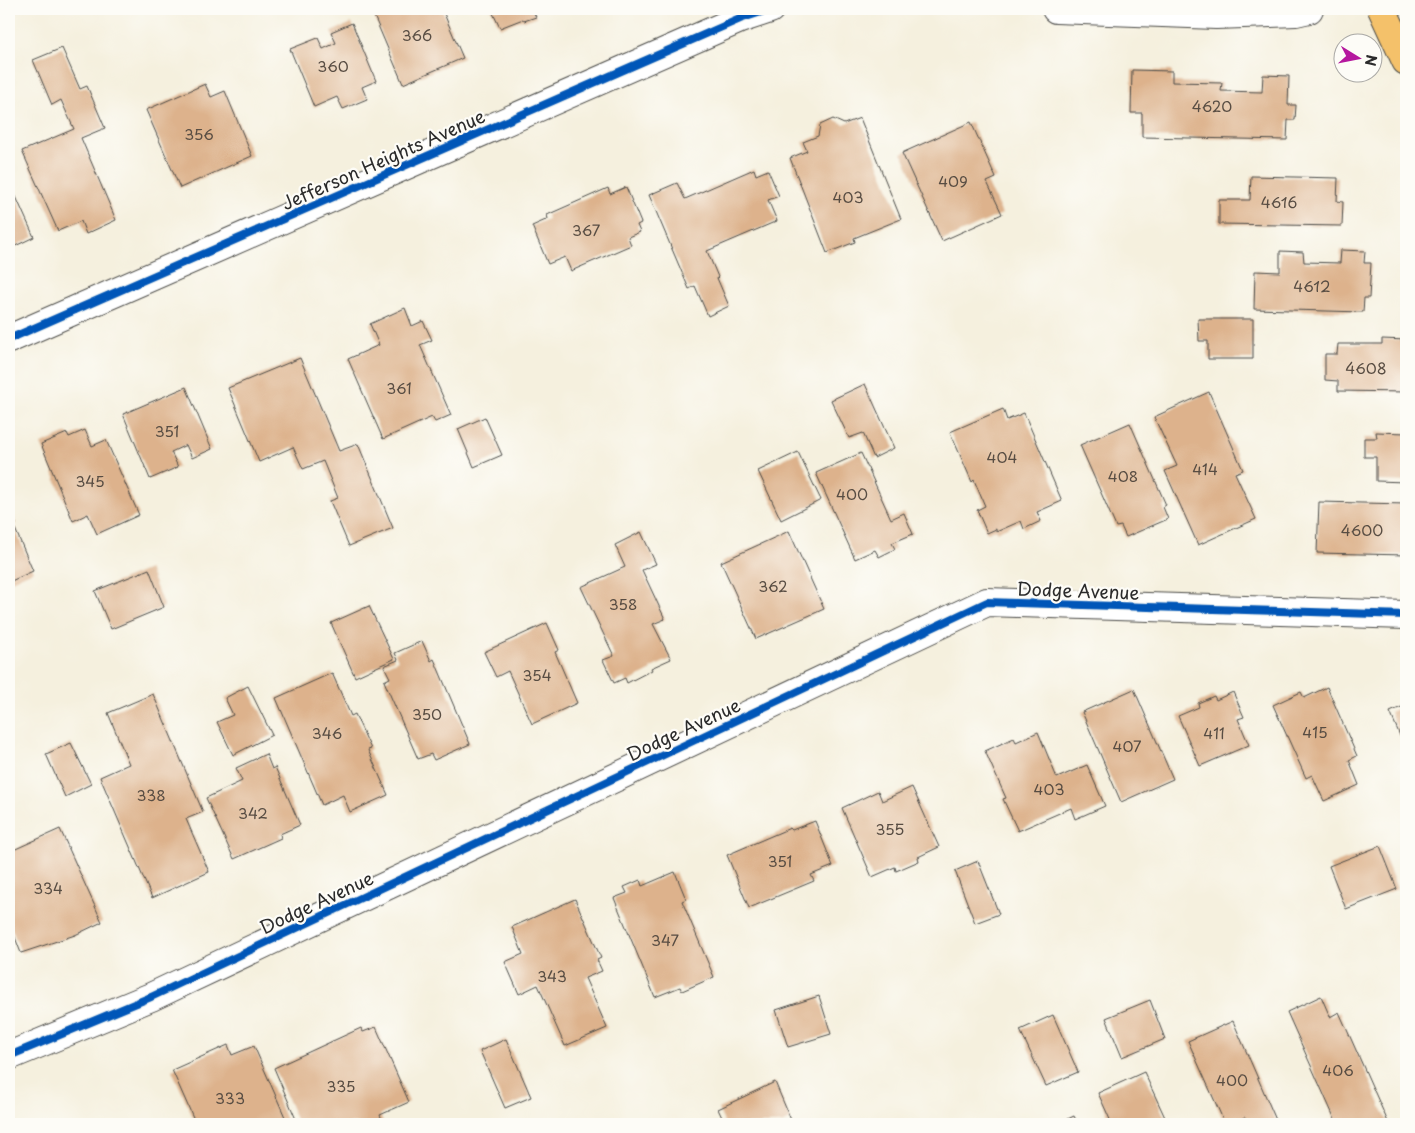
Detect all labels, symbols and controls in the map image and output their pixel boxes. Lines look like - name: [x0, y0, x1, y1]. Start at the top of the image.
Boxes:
- house number: 366: [402, 23, 432, 46]
- north arrow: [1332, 32, 1382, 82]
- text: N: [1360, 53, 1383, 68]
- house number: 360: [317, 54, 349, 77]
- house number: 4620: [1192, 94, 1232, 117]
- street label: Jefferson Heights Avenue: [277, 102, 489, 216]
- house number: 356: [184, 122, 214, 145]
- house number: 409: [938, 169, 968, 192]
- house number: 403: [833, 185, 863, 208]
- house number: 4616: [1261, 190, 1297, 213]
- house number: 367: [572, 218, 601, 241]
- house number: 4612: [1293, 274, 1331, 297]
- house number: 4608: [1345, 356, 1387, 379]
- house number: 361: [386, 376, 412, 399]
- house number: 351: [155, 419, 179, 442]
- house number: 404: [987, 445, 1017, 468]
- house number: 414: [1192, 457, 1218, 480]
- house number: 408: [1108, 464, 1138, 487]
- house number: 345: [75, 469, 105, 492]
- house number: 400: [836, 482, 868, 505]
- house number: 4600: [1341, 518, 1383, 541]
- house number: 362: [758, 574, 788, 597]
- street label: Dodge Avenue: [1016, 574, 1140, 606]
- house number: 358: [609, 592, 637, 615]
- house number: 354: [522, 663, 552, 686]
- street label: Dodge Avenue: [622, 691, 745, 767]
- house number: 350: [412, 702, 442, 725]
- house number: 415: [1302, 720, 1328, 743]
- house number: 346: [312, 721, 342, 744]
- house number: 411: [1203, 721, 1225, 744]
- house number: 407: [1113, 734, 1142, 757]
- house number: 403: [1034, 777, 1064, 800]
- house number: 338: [136, 783, 166, 806]
- house number: 342: [238, 801, 268, 824]
- house number: 355: [876, 817, 904, 840]
- house number: 351: [768, 849, 792, 872]
- street label: Dodge Avenue: [255, 864, 378, 940]
- house number: 334: [33, 876, 63, 899]
- house number: 347: [651, 928, 680, 951]
- house number: 343: [537, 964, 567, 987]
- house number: 406: [1322, 1058, 1354, 1081]
- house number: 400: [1216, 1068, 1248, 1091]
- house number: 335: [326, 1074, 356, 1097]
- house number: 333: [215, 1086, 245, 1109]

